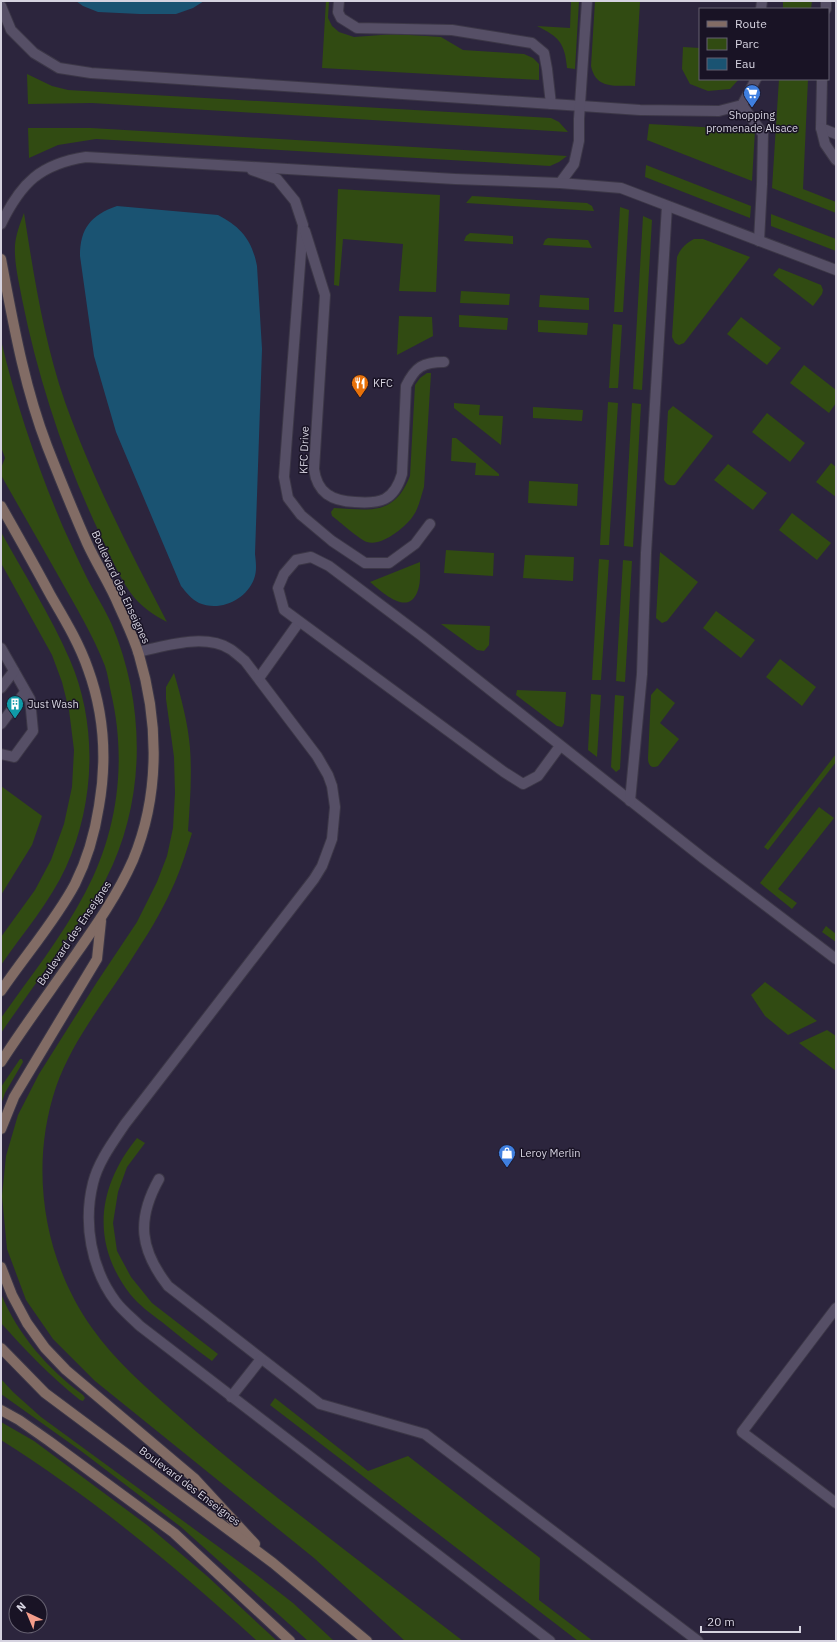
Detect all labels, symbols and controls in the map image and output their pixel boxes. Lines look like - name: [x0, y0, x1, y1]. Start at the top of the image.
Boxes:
- legend: [699, 8, 829, 80]
- text: Route: [735, 16, 767, 31]
- text: Parc: [735, 36, 759, 51]
- text: Eau: [735, 56, 755, 71]
- supermarket icon: Shopping promenade Alsace: [742, 83, 762, 108]
- place label: Shopping promenade Alsace: [706, 108, 798, 135]
- restaurant icon: KFC: [350, 373, 370, 398]
- place label: KFC: [373, 376, 393, 390]
- street label: KFC Drive: [296, 426, 312, 474]
- street label: Boulevard des Enseignes: [89, 528, 153, 646]
- building icon: Just Wash: [5, 694, 25, 719]
- place label: Just Wash: [28, 697, 79, 711]
- street label: Boulevard des Enseignes: [34, 878, 114, 988]
- shop icon: Leroy Merlin: [497, 1143, 517, 1168]
- place label: Leroy Merlin: [520, 1146, 581, 1160]
- street label: Boulevard des Enseignes: [137, 1443, 243, 1529]
- north arrow: [8, 1594, 48, 1634]
- text: N: [13, 1599, 29, 1615]
- scale bar: [701, 1608, 800, 1634]
- text: 20 m: [707, 1614, 735, 1629]

